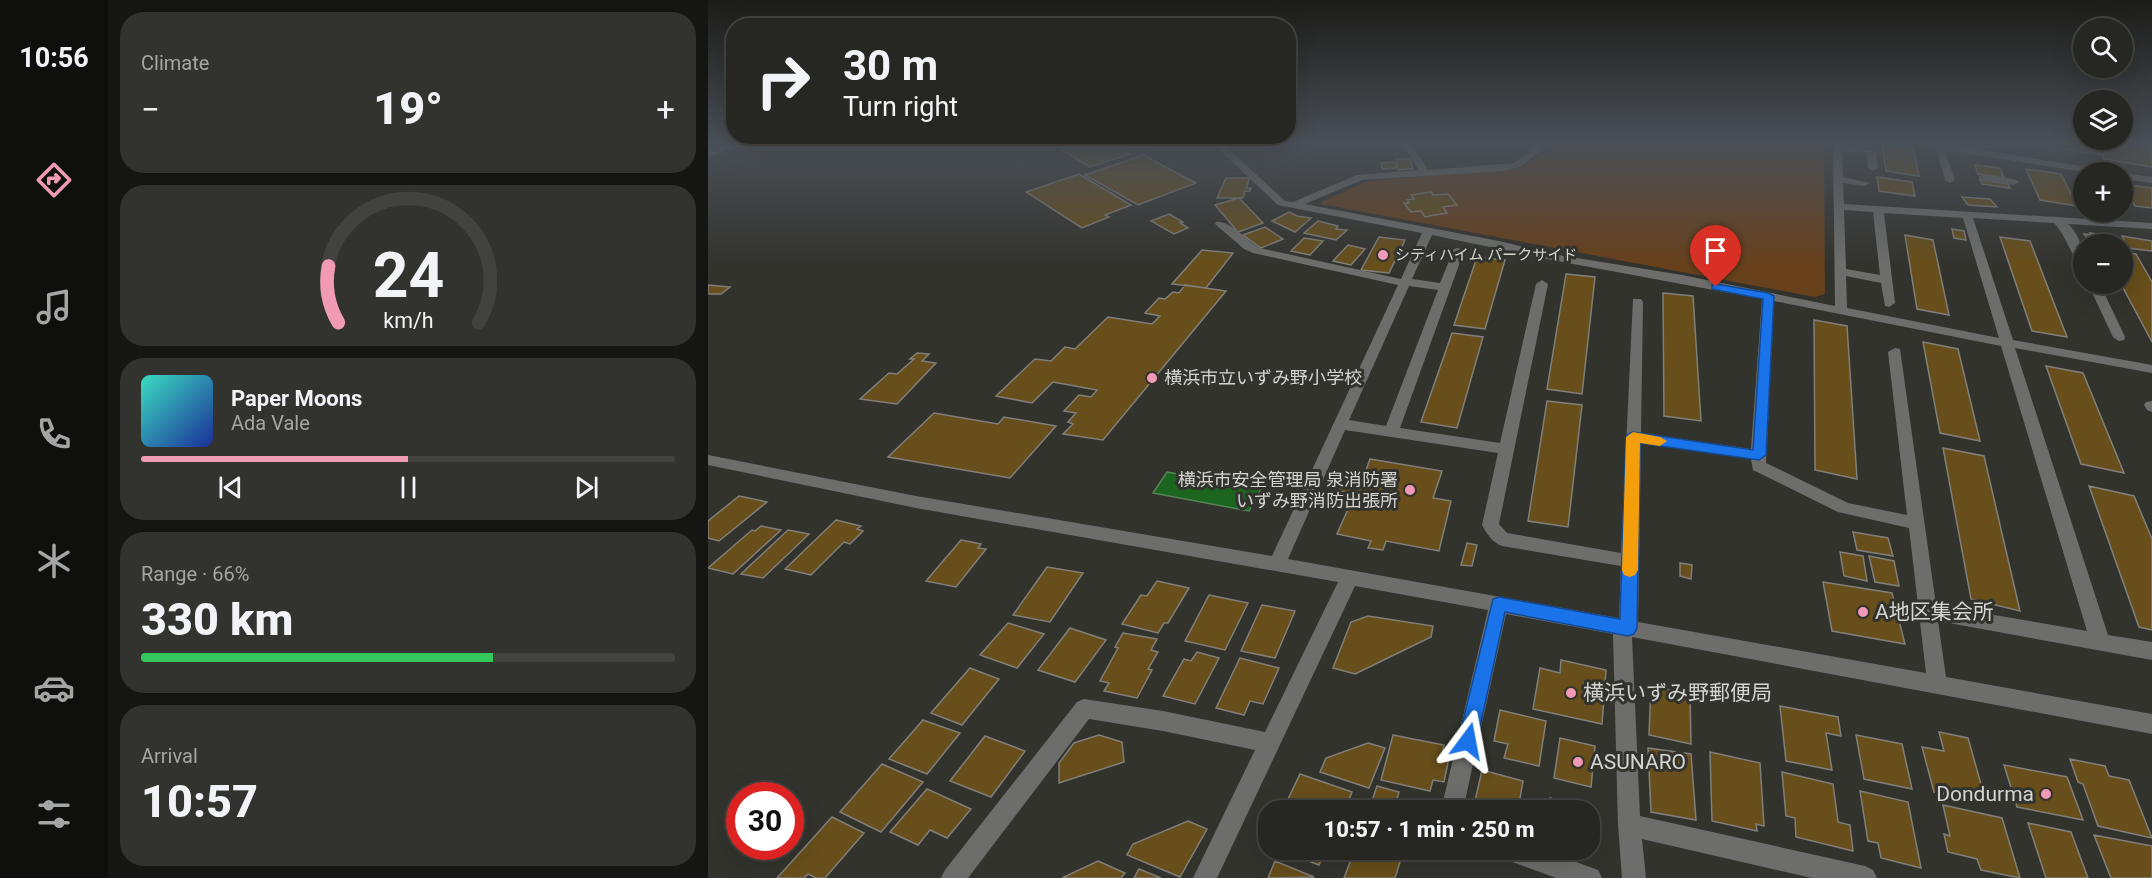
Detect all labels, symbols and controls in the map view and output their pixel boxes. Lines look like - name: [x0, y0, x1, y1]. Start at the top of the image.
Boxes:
- map controls: [2073, 18, 2133, 294]
- button: search: [2073, 18, 2133, 78]
- text: 30 m: [843, 41, 938, 90]
- text: 10:56: [19, 42, 89, 74]
- icon: right: [744, 42, 822, 120]
- text: Climate: [141, 51, 209, 75]
- text: 19°: [373, 82, 443, 135]
- text: −: [141, 90, 160, 129]
- text: +: [656, 90, 675, 129]
- button: layers: [2073, 90, 2133, 150]
- text: Turn right: [843, 91, 958, 123]
- icon: directions: [33, 159, 75, 201]
- button: +: [2073, 162, 2133, 222]
- pin: [1690, 225, 1741, 287]
- icon: arrive: [1699, 234, 1732, 267]
- button: −: [2073, 234, 2133, 294]
- text: 24: [372, 239, 444, 312]
- place label: シティハイム パークサイド: [1395, 246, 1577, 264]
- marker: シティハイム パークサイド: [1376, 248, 1390, 262]
- icon: music: [33, 286, 75, 328]
- text: km/h: [383, 308, 433, 333]
- place label: 横浜市立いずみ野小学校: [1164, 367, 1362, 388]
- marker: 横浜市立いずみ野小学校: [1145, 371, 1159, 385]
- text: Paper Moons: [231, 386, 362, 411]
- text: Ada Vale: [231, 411, 310, 435]
- icon: phone: [33, 413, 75, 455]
- place label: 横浜市安全管理局 泉消防署 いずみ野消防出張所: [1178, 469, 1398, 511]
- icon: previous: [214, 471, 247, 504]
- icon: pause: [392, 471, 425, 504]
- icon: next: [570, 471, 603, 504]
- marker: 横浜市安全管理局 泉消防署 いずみ野消防出張所: [1403, 483, 1417, 497]
- icon: climate: [33, 540, 75, 582]
- text: Range · 66%: [141, 562, 249, 586]
- text: 330 km: [141, 593, 293, 646]
- place label: A地区集会所: [1875, 600, 1994, 624]
- marker: A地区集会所: [1856, 605, 1870, 619]
- icon: car: [33, 667, 75, 709]
- place label: 横浜いずみ野郵便局: [1583, 681, 1772, 705]
- marker: 横浜いずみ野郵便局: [1564, 686, 1578, 700]
- position arrow: [1436, 709, 1500, 773]
- text: Arrival: [141, 744, 198, 768]
- place label: ASUNARO: [1590, 750, 1686, 774]
- marker: ASUNARO: [1571, 755, 1585, 769]
- text: 10:57: [141, 775, 258, 828]
- speed limit sign: 30: [726, 782, 804, 860]
- place label: Dondurma: [1936, 782, 2034, 806]
- marker: Dondurma: [2039, 787, 2053, 801]
- icon: filters: [33, 793, 75, 835]
- text: 10:57 · 1 min · 250 m: [1324, 817, 1534, 842]

